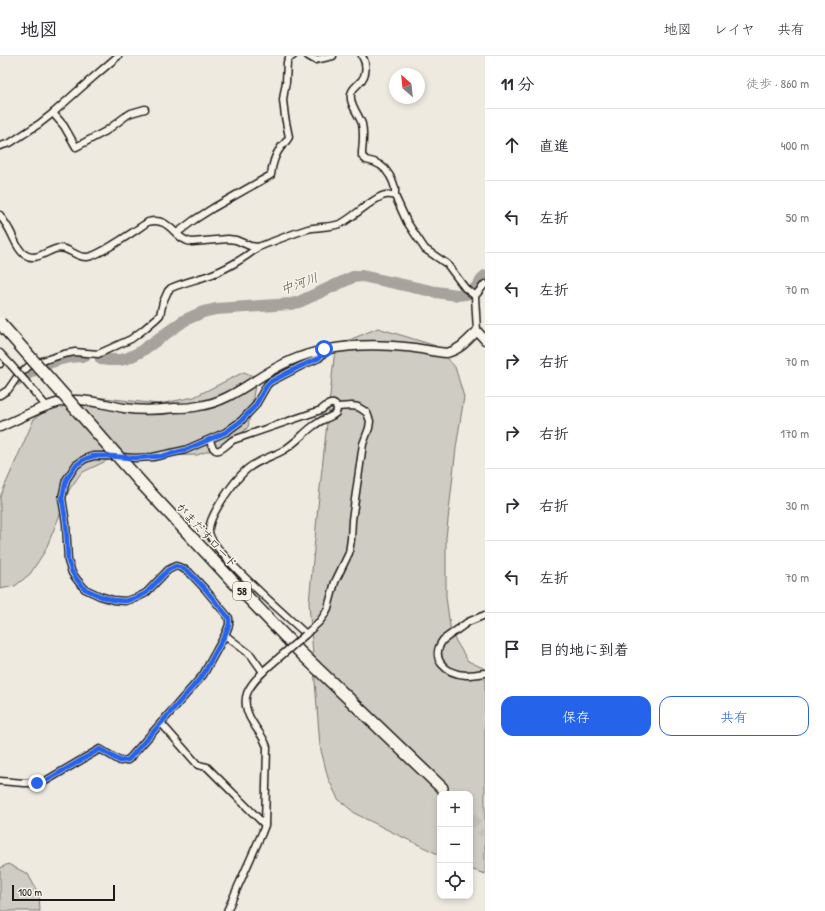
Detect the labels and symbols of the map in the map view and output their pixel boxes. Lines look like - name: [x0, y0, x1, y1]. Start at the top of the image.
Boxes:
- north arrow: [389, 68, 425, 104]
- water label: 中河川: [278, 268, 320, 298]
- route start: [315, 340, 333, 358]
- street label: がまだすロード: [172, 498, 242, 572]
- road number: 58: [233, 582, 251, 600]
- route end: [28, 774, 46, 792]
- scale bar: [12, 883, 115, 902]

